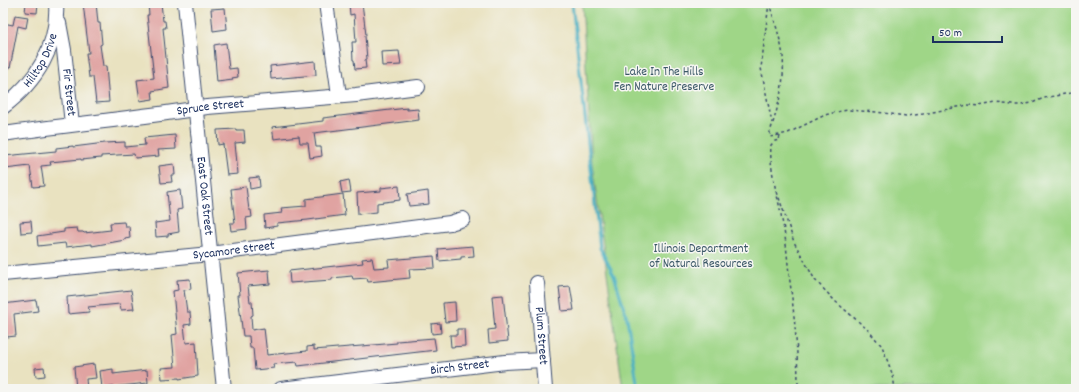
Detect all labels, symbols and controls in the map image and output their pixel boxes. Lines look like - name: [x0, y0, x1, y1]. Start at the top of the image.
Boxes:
- scale bar: [933, 18, 1002, 44]
- text: 50 m: [939, 25, 962, 42]
- street label: Hilltop Drive: [19, 31, 63, 92]
- park label: Lake In The Hills Fen Nature Preserve: [614, 63, 715, 97]
- street label: Fir Street: [57, 68, 81, 117]
- street label: Spruce Street: [175, 95, 245, 121]
- street label: East Oak Street: [191, 156, 218, 236]
- street label: Sycamore Street: [192, 236, 276, 265]
- park label: Illinois Department of Natural Resources: [649, 240, 753, 274]
- street label: Plum Street: [529, 306, 553, 366]
- street label: Birch Street: [429, 354, 490, 380]

